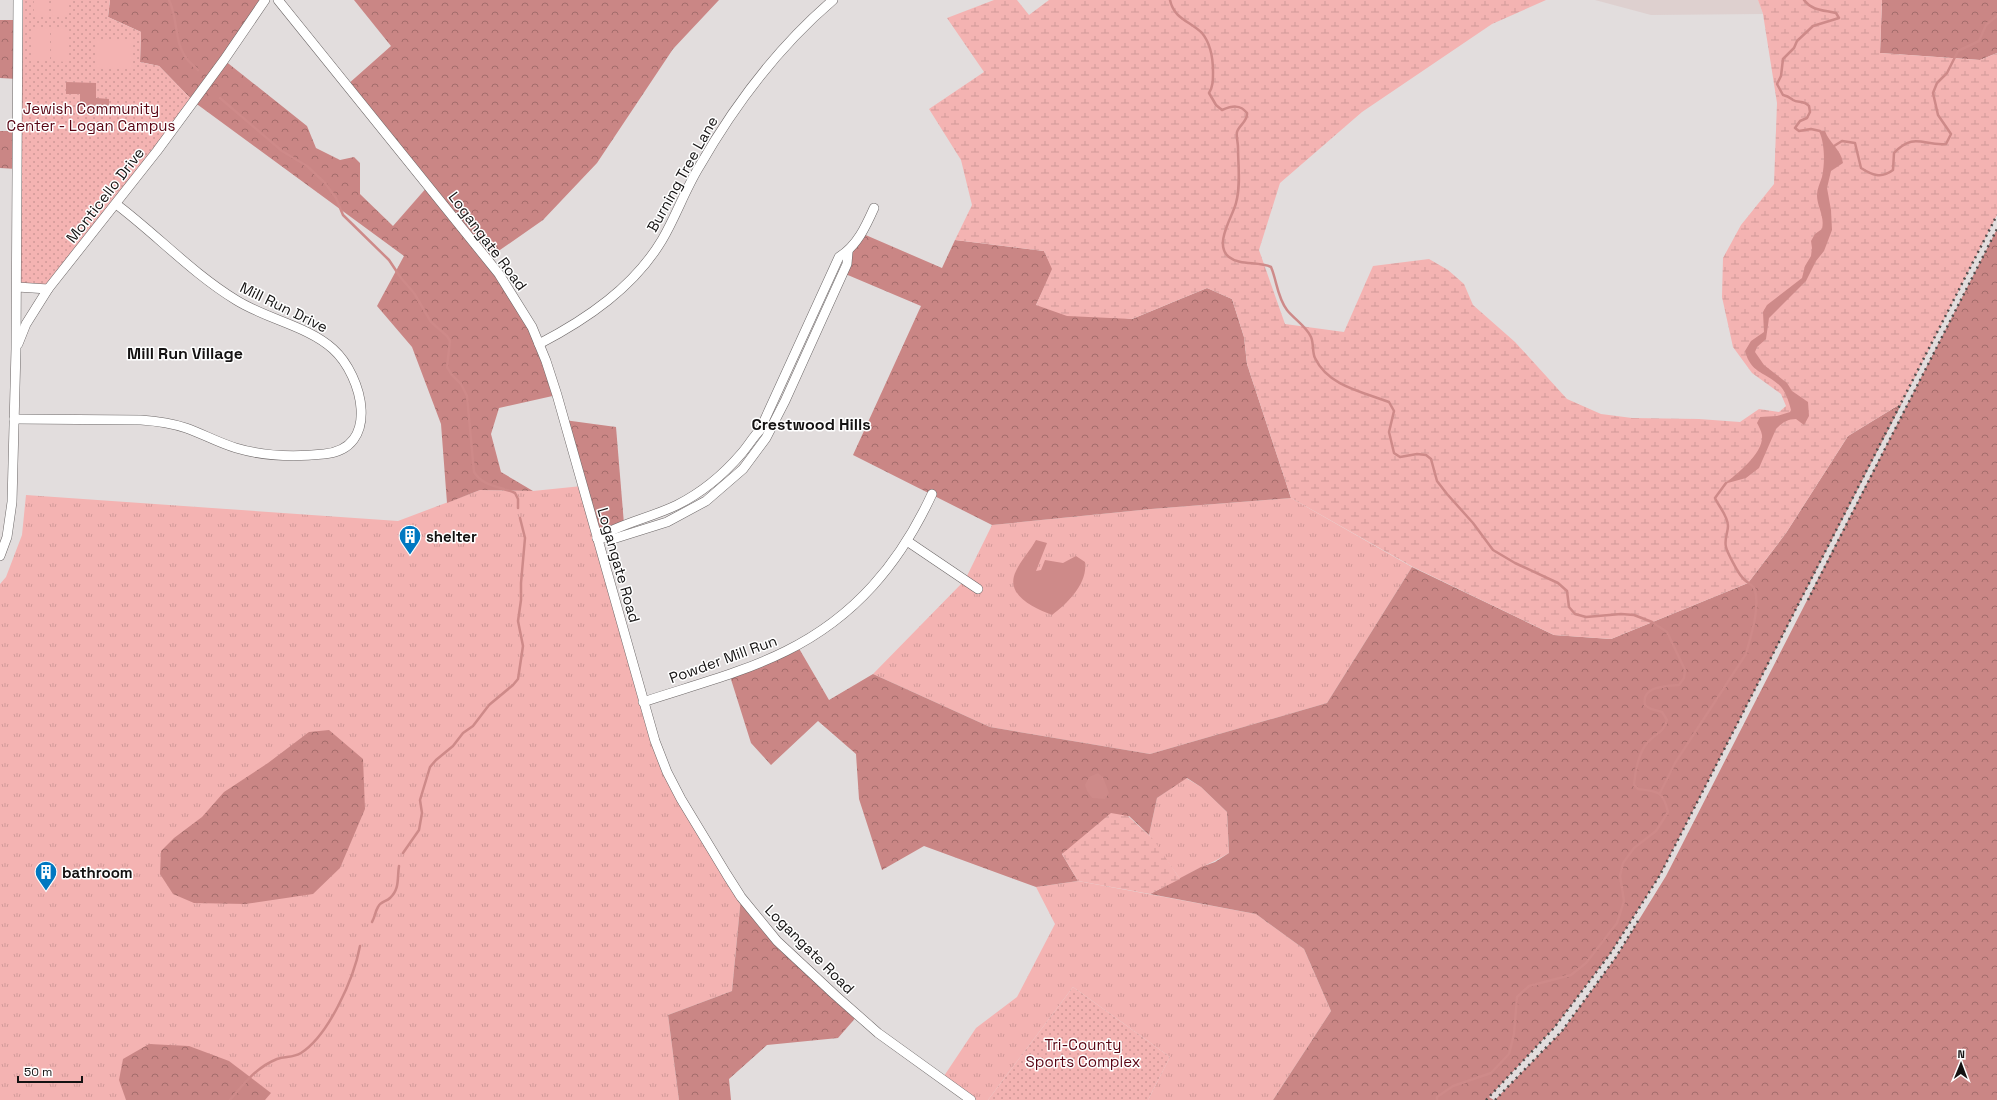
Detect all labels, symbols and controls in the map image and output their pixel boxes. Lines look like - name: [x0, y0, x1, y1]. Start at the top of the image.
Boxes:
- park label: Jewish Community Center - Logan Campus: [7, 99, 176, 135]
- street label: Burning Tree Lane: [642, 113, 722, 235]
- street label: Monticello Drive: [62, 143, 148, 247]
- street label: Logangate Road: [445, 188, 531, 294]
- street label: Mill Run Drive: [237, 278, 331, 337]
- district label: Mill Run Village: [127, 343, 243, 364]
- district label: Crestwood Hills: [751, 414, 871, 435]
- street label: Logangate Road: [593, 505, 645, 625]
- building icon: shelter: [397, 523, 423, 556]
- place label: shelter: [426, 527, 477, 546]
- street label: Powder Mill Run: [666, 631, 780, 687]
- building icon: bathroom: [33, 859, 59, 892]
- place label: bathroom: [62, 863, 133, 882]
- street label: Logangate Road: [761, 900, 859, 998]
- park label: Tri-County Sports Complex: [1026, 1035, 1141, 1071]
- north arrow: [1941, 1044, 1981, 1084]
- text: N: [1957, 1047, 1965, 1061]
- scale bar: [18, 1058, 82, 1084]
- text: 50 m: [24, 1064, 52, 1080]

